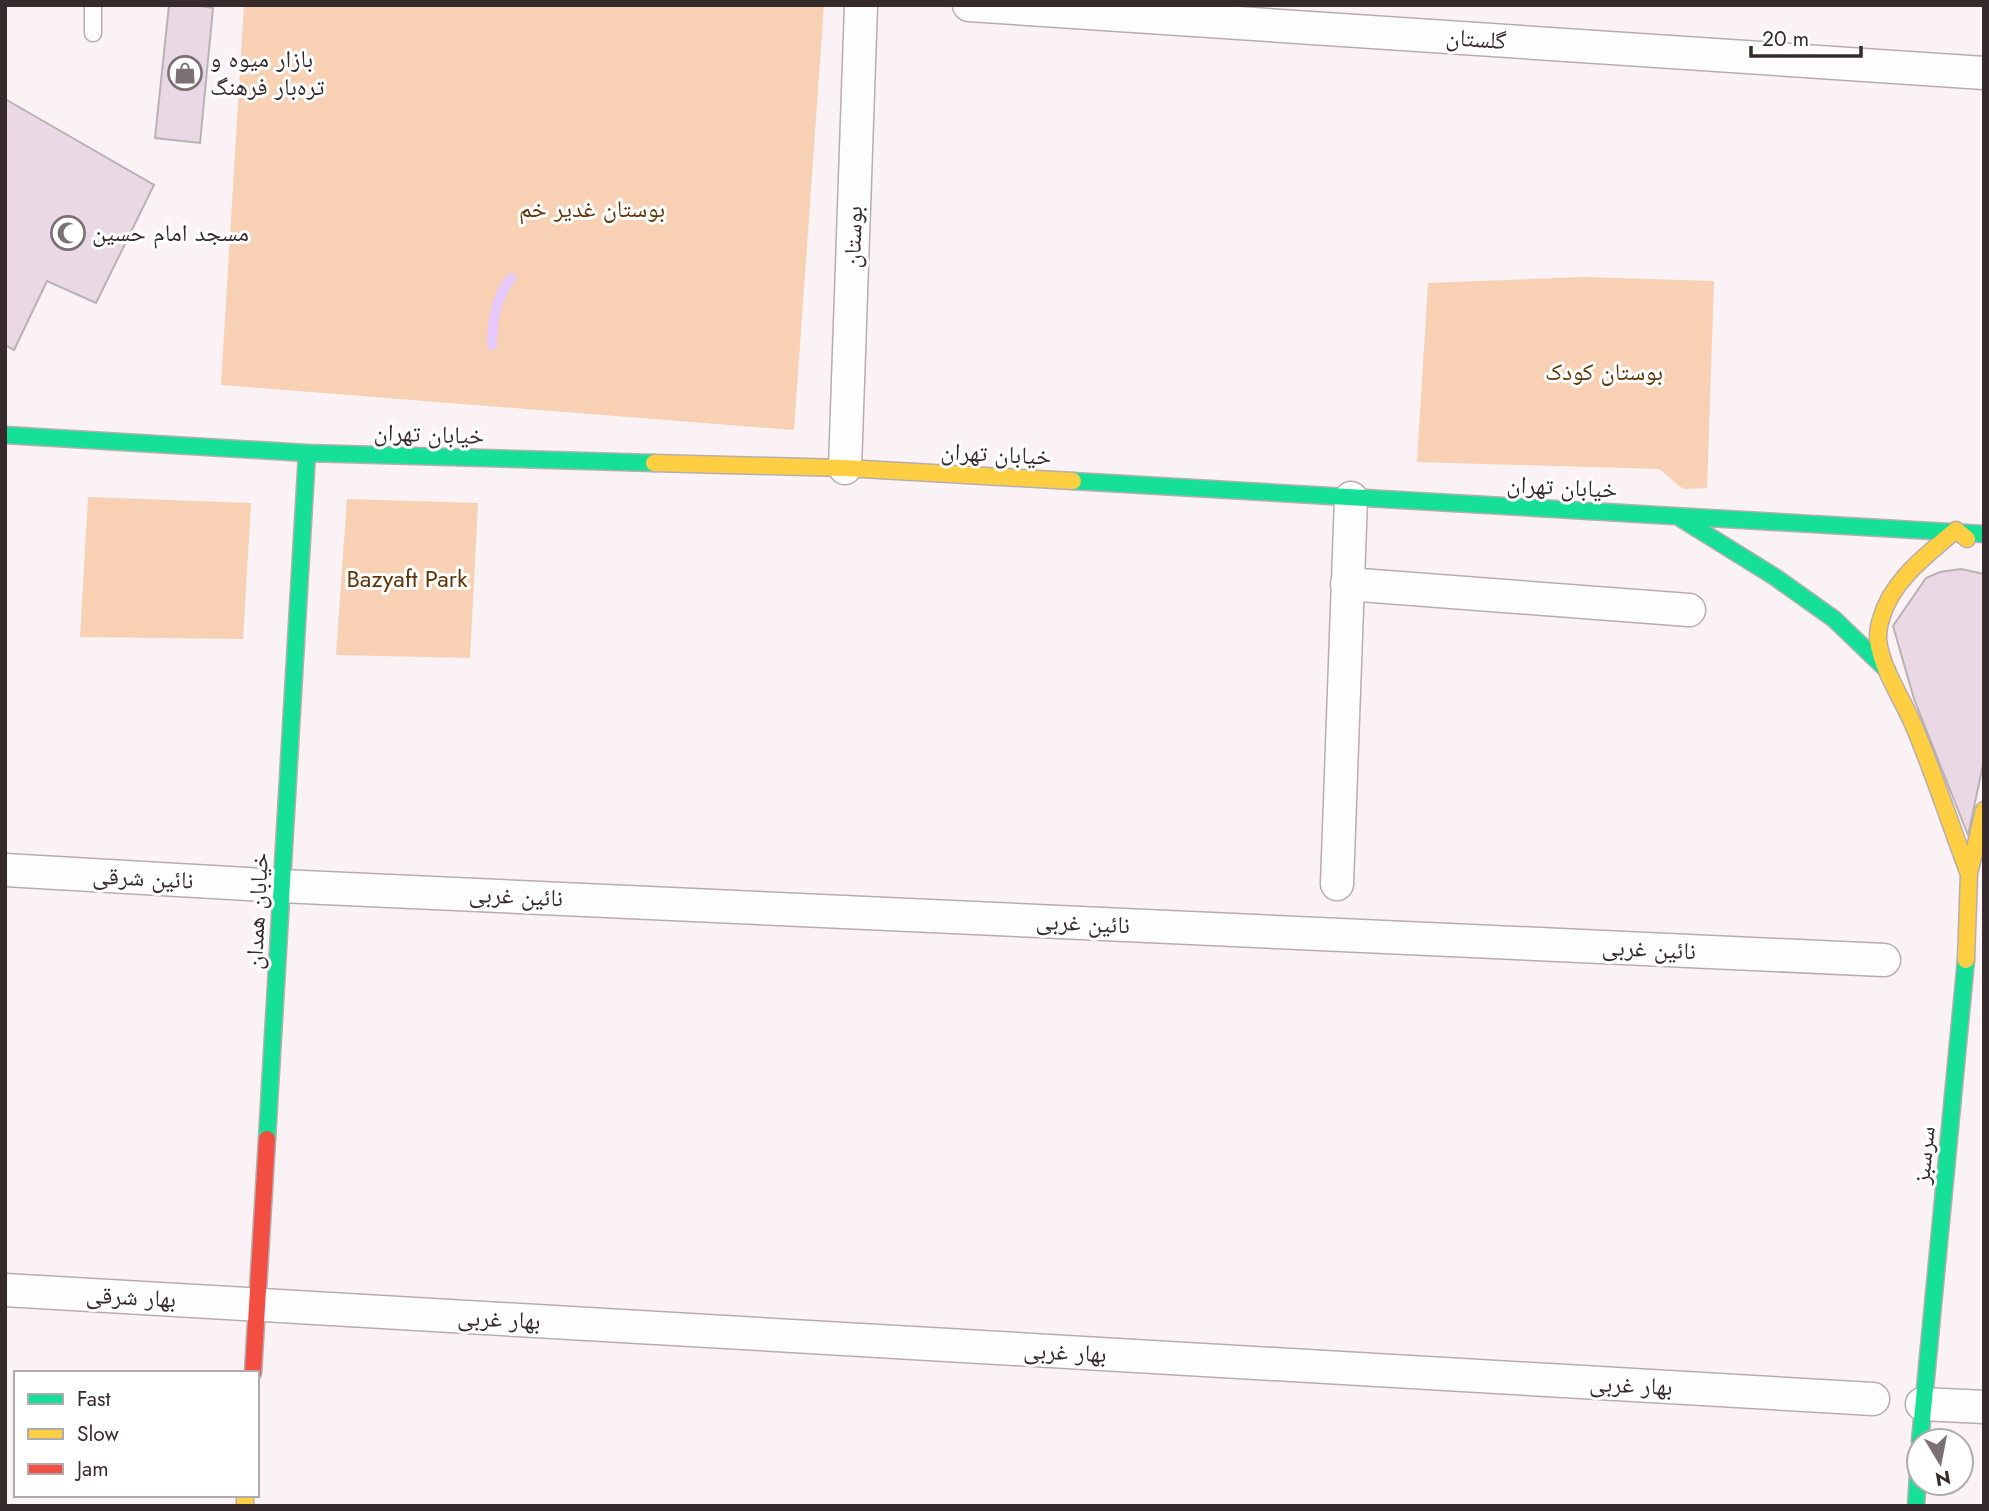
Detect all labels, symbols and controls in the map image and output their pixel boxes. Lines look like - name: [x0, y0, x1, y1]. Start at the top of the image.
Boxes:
- scale bar: [1751, 14, 1861, 58]
- street label: گلستان: [1445, 19, 1507, 58]
- text: 20 m: [1762, 24, 1809, 54]
- place label: بازار میوه و تره‌بار فرهنگ: [210, 41, 324, 104]
- shop icon: بازار میوه و تره‌بار فرهنگ: [166, 54, 204, 92]
- park label: بوستان غدیر خم: [519, 191, 665, 226]
- street label: بوستان: [834, 205, 871, 269]
- mosque icon: مسجد امام حسین: [49, 214, 87, 252]
- place label: مسجد امام حسین: [92, 215, 249, 250]
- park label: بوستان کودک: [1545, 354, 1663, 389]
- street label: خیابان تهران: [373, 414, 485, 453]
- street label: خیابان تهران: [940, 433, 1052, 474]
- street label: خیابان تهران: [1506, 466, 1618, 507]
- park label: Bazyaft Park: [346, 561, 468, 596]
- street label: خیابان همدان: [236, 852, 277, 970]
- street label: نائین شرقی: [92, 857, 194, 898]
- street label: نائین غربی: [468, 876, 564, 915]
- street label: نائین غربی: [1035, 903, 1131, 942]
- street label: نائین غربی: [1601, 929, 1697, 968]
- street label: سرسبز: [1903, 1124, 1944, 1187]
- street label: بهار شرقی: [85, 1277, 177, 1316]
- street label: بهار غربی: [457, 1299, 541, 1338]
- street label: بهار غربی: [1023, 1332, 1107, 1371]
- street label: بهار غربی: [1589, 1365, 1673, 1404]
- legend: [14, 1371, 259, 1497]
- text: Fast: [77, 1384, 110, 1414]
- text: Slow: [77, 1419, 119, 1449]
- north arrow: [1905, 1427, 1975, 1497]
- text: Jam: [74, 1454, 109, 1484]
- text: N: [1933, 1464, 1953, 1493]

